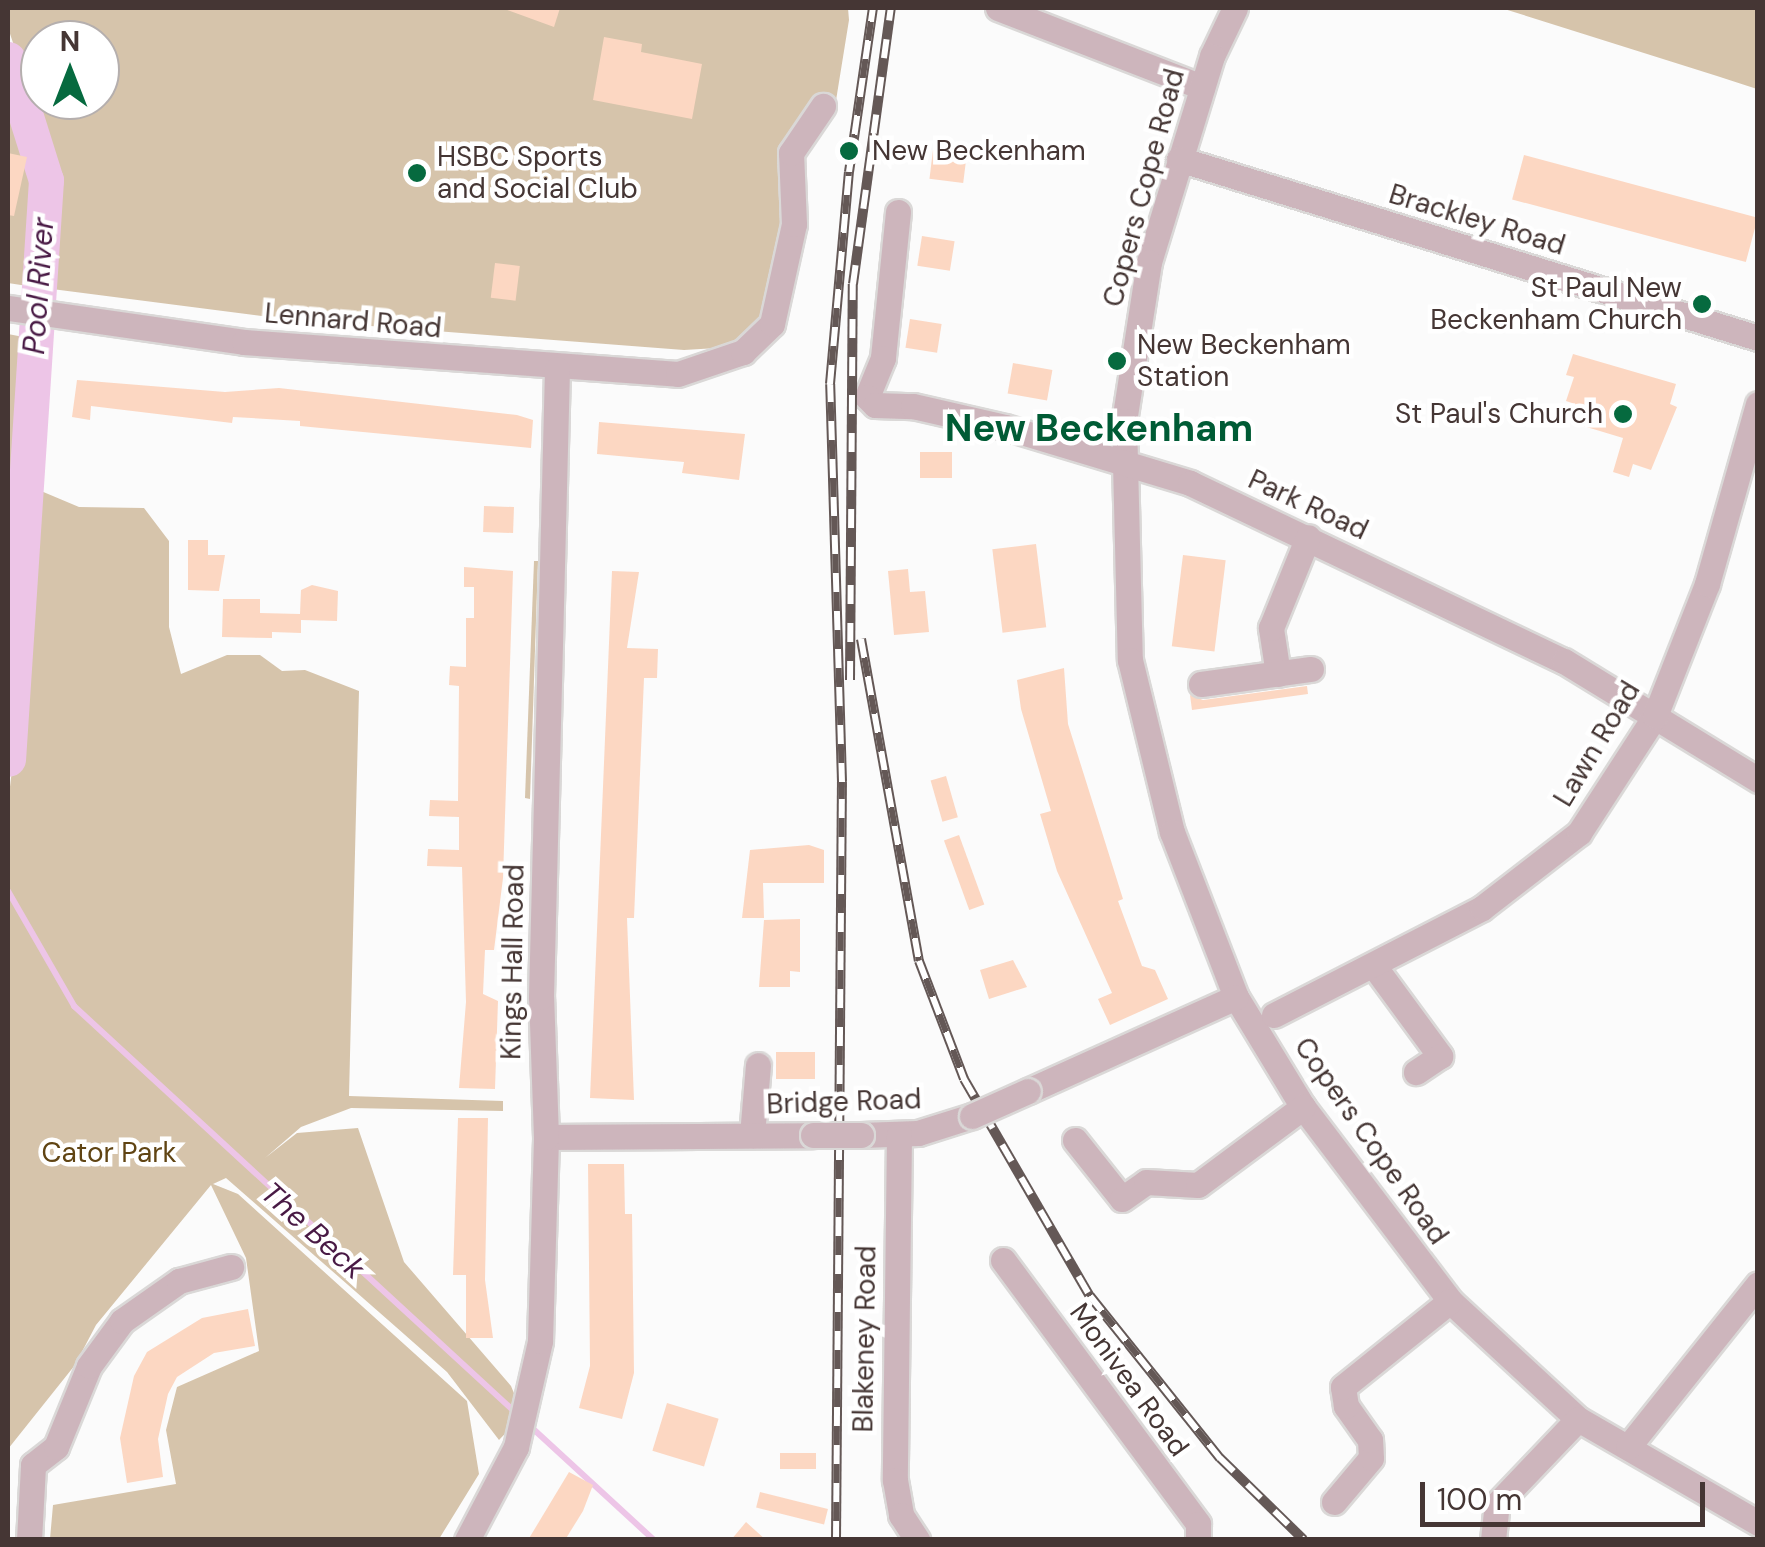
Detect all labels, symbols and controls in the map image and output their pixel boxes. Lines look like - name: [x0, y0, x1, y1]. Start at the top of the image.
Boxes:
- north arrow: [20, 20, 120, 120]
- text: N: [60, 23, 80, 60]
- street label: Copers Cope Road: [1096, 65, 1192, 311]
- place label: New Beckenham: [872, 134, 1086, 168]
- marker: New Beckenham: [836, 138, 862, 164]
- place label: HSBC Sports and Social Club: [437, 140, 638, 206]
- marker: HSBC Sports and Social Club: [406, 162, 428, 184]
- street label: Brackley Road: [1385, 177, 1569, 263]
- water label: Pool River: [16, 216, 62, 356]
- place label: St Paul New Beckenham Church: [1430, 271, 1682, 337]
- marker: St Paul New Beckenham Church: [1691, 293, 1713, 315]
- street label: Lennard Road: [263, 297, 443, 345]
- place label: New Beckenham Station: [1137, 328, 1351, 394]
- marker: New Beckenham Station: [1106, 350, 1128, 372]
- place label: St Paul's Church: [1395, 397, 1603, 431]
- marker: St Paul's Church: [1612, 403, 1634, 425]
- district label: New Beckenham: [945, 406, 1253, 452]
- street label: Park Road: [1243, 463, 1373, 547]
- street label: Lawn Road: [1547, 675, 1647, 813]
- street label: Kings Hall Road: [494, 864, 532, 1060]
- street label: Copers Cope Road: [1287, 1031, 1455, 1251]
- street label: Bridge Road: [766, 1083, 922, 1121]
- park label: Cator Park: [41, 1136, 177, 1170]
- water label: The Beck: [254, 1175, 372, 1287]
- street label: Blakeney Road: [847, 1245, 883, 1433]
- street label: Monivea Road: [1062, 1297, 1196, 1463]
- scale bar: [1425, 1462, 1710, 1524]
- text: 100 m: [1437, 1480, 1522, 1519]

